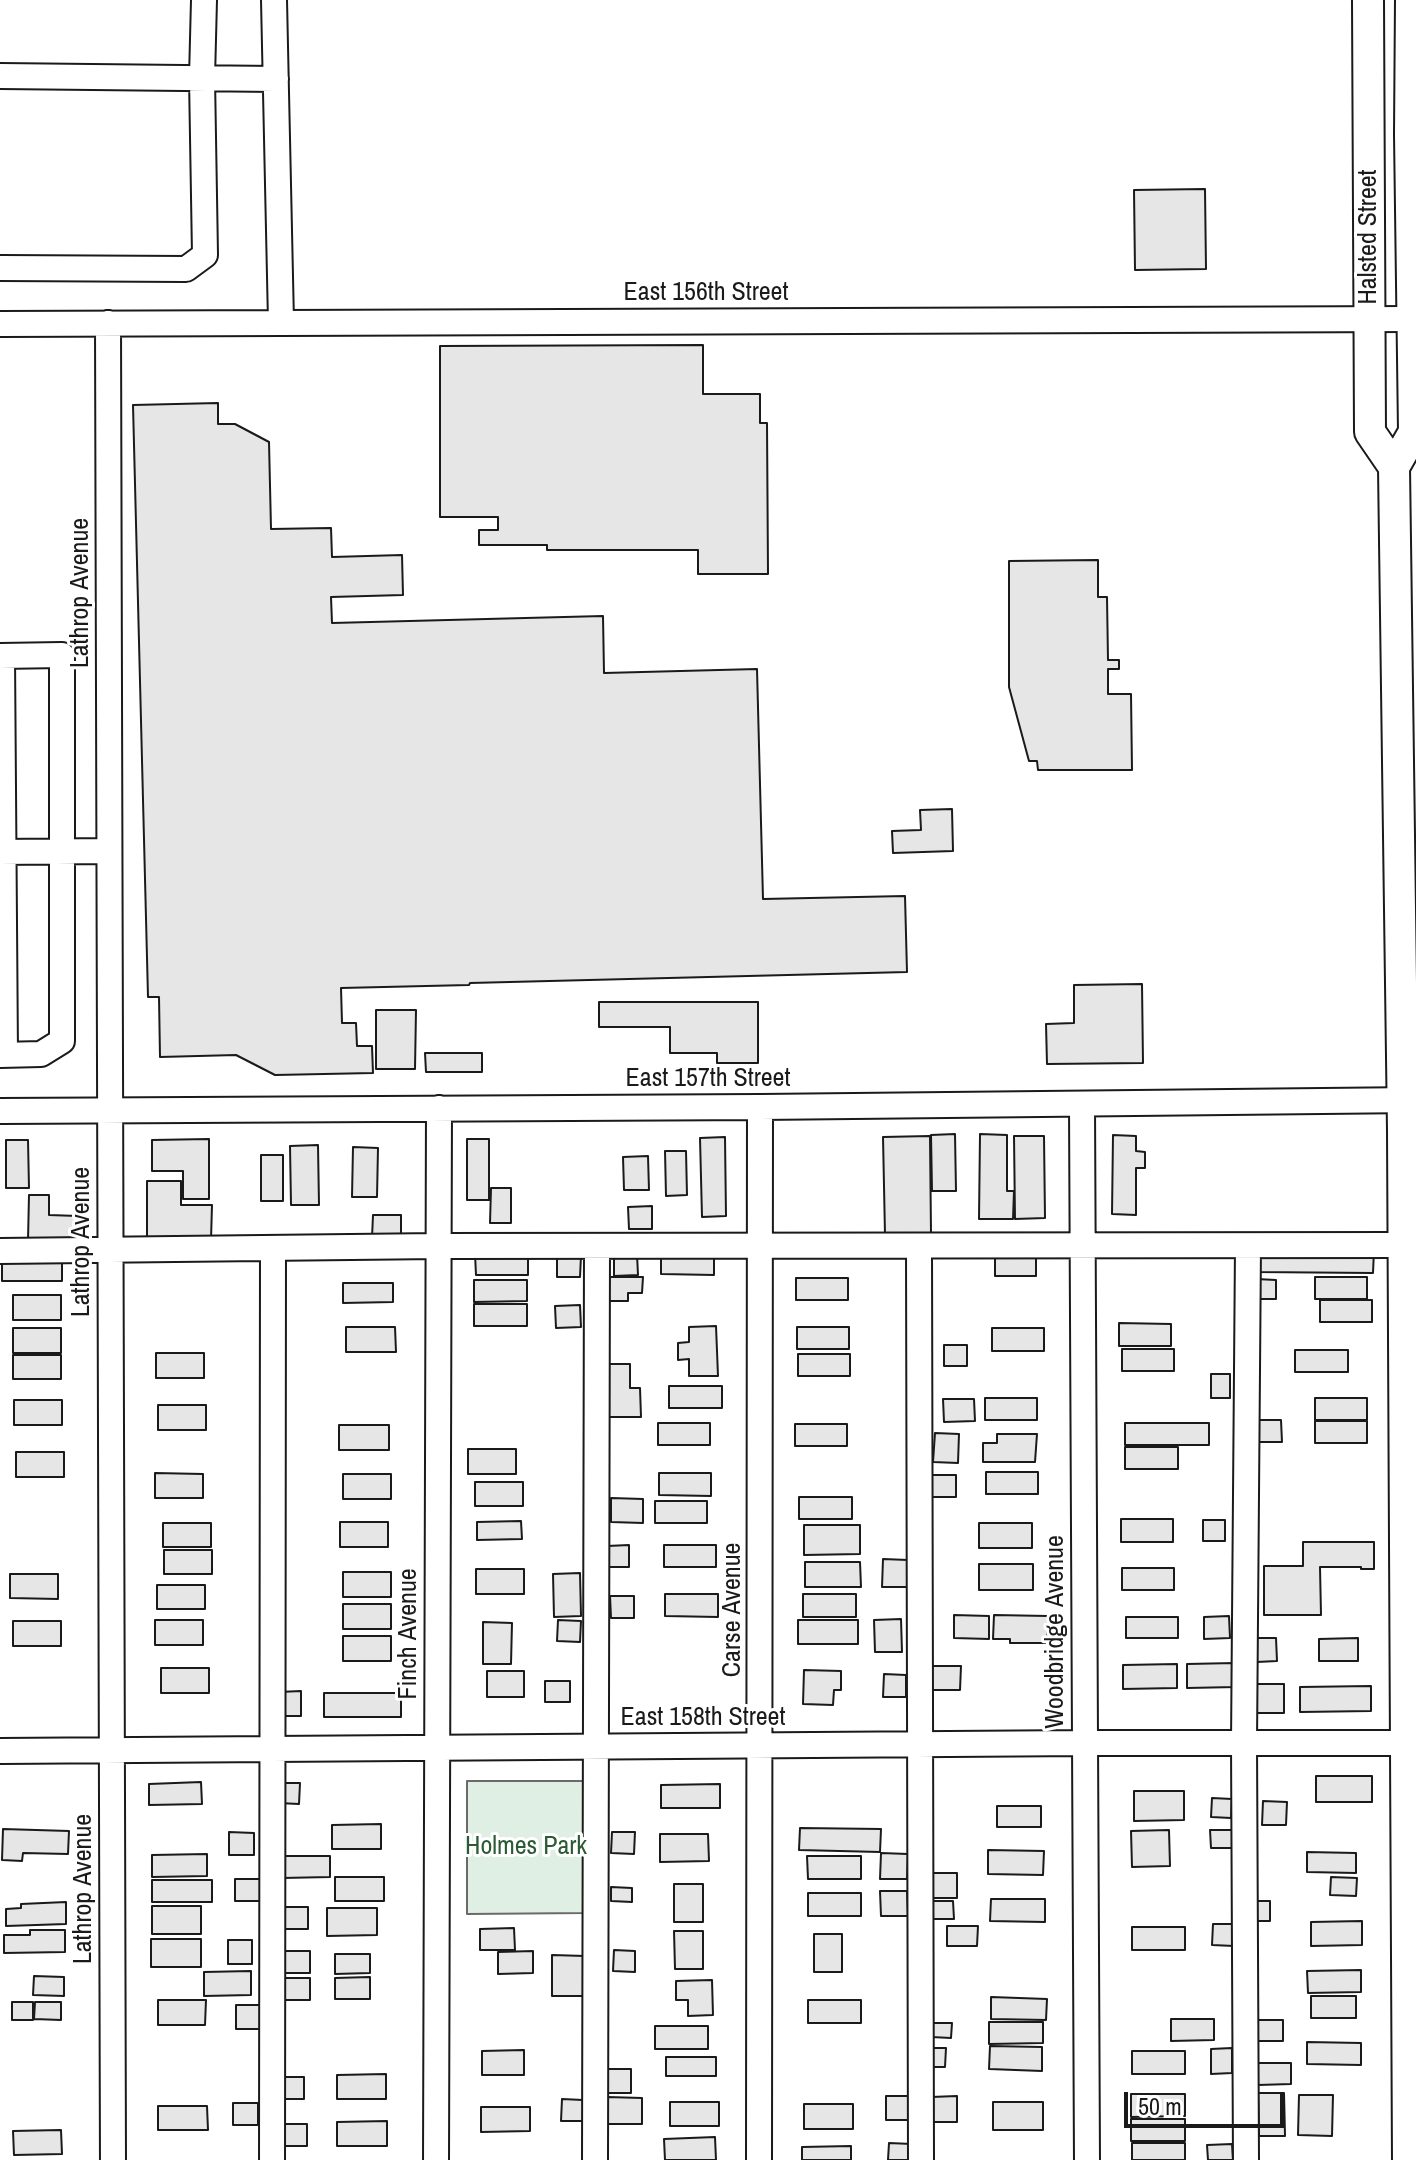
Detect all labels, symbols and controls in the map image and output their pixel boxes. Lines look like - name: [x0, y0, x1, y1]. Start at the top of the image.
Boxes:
- street label: Halsted Street: [1353, 169, 1385, 305]
- street label: East 156th Street: [624, 277, 788, 309]
- street label: Lathrop Avenue: [65, 518, 97, 668]
- street label: East 157th Street: [626, 1063, 790, 1095]
- street label: Lathrop Avenue: [66, 1167, 98, 1317]
- street label: Woodbridge Avenue: [1040, 1535, 1072, 1729]
- street label: Carse Avenue: [717, 1543, 749, 1677]
- street label: Finch Avenue: [393, 1568, 425, 1700]
- street label: East 158th Street: [621, 1702, 785, 1734]
- street label: Lathrop Avenue: [68, 1814, 100, 1964]
- park label: Holmes Park: [465, 1831, 587, 1863]
- scale bar: [1128, 2076, 1288, 2126]
- text: 50 m: [1138, 2090, 1182, 2122]

